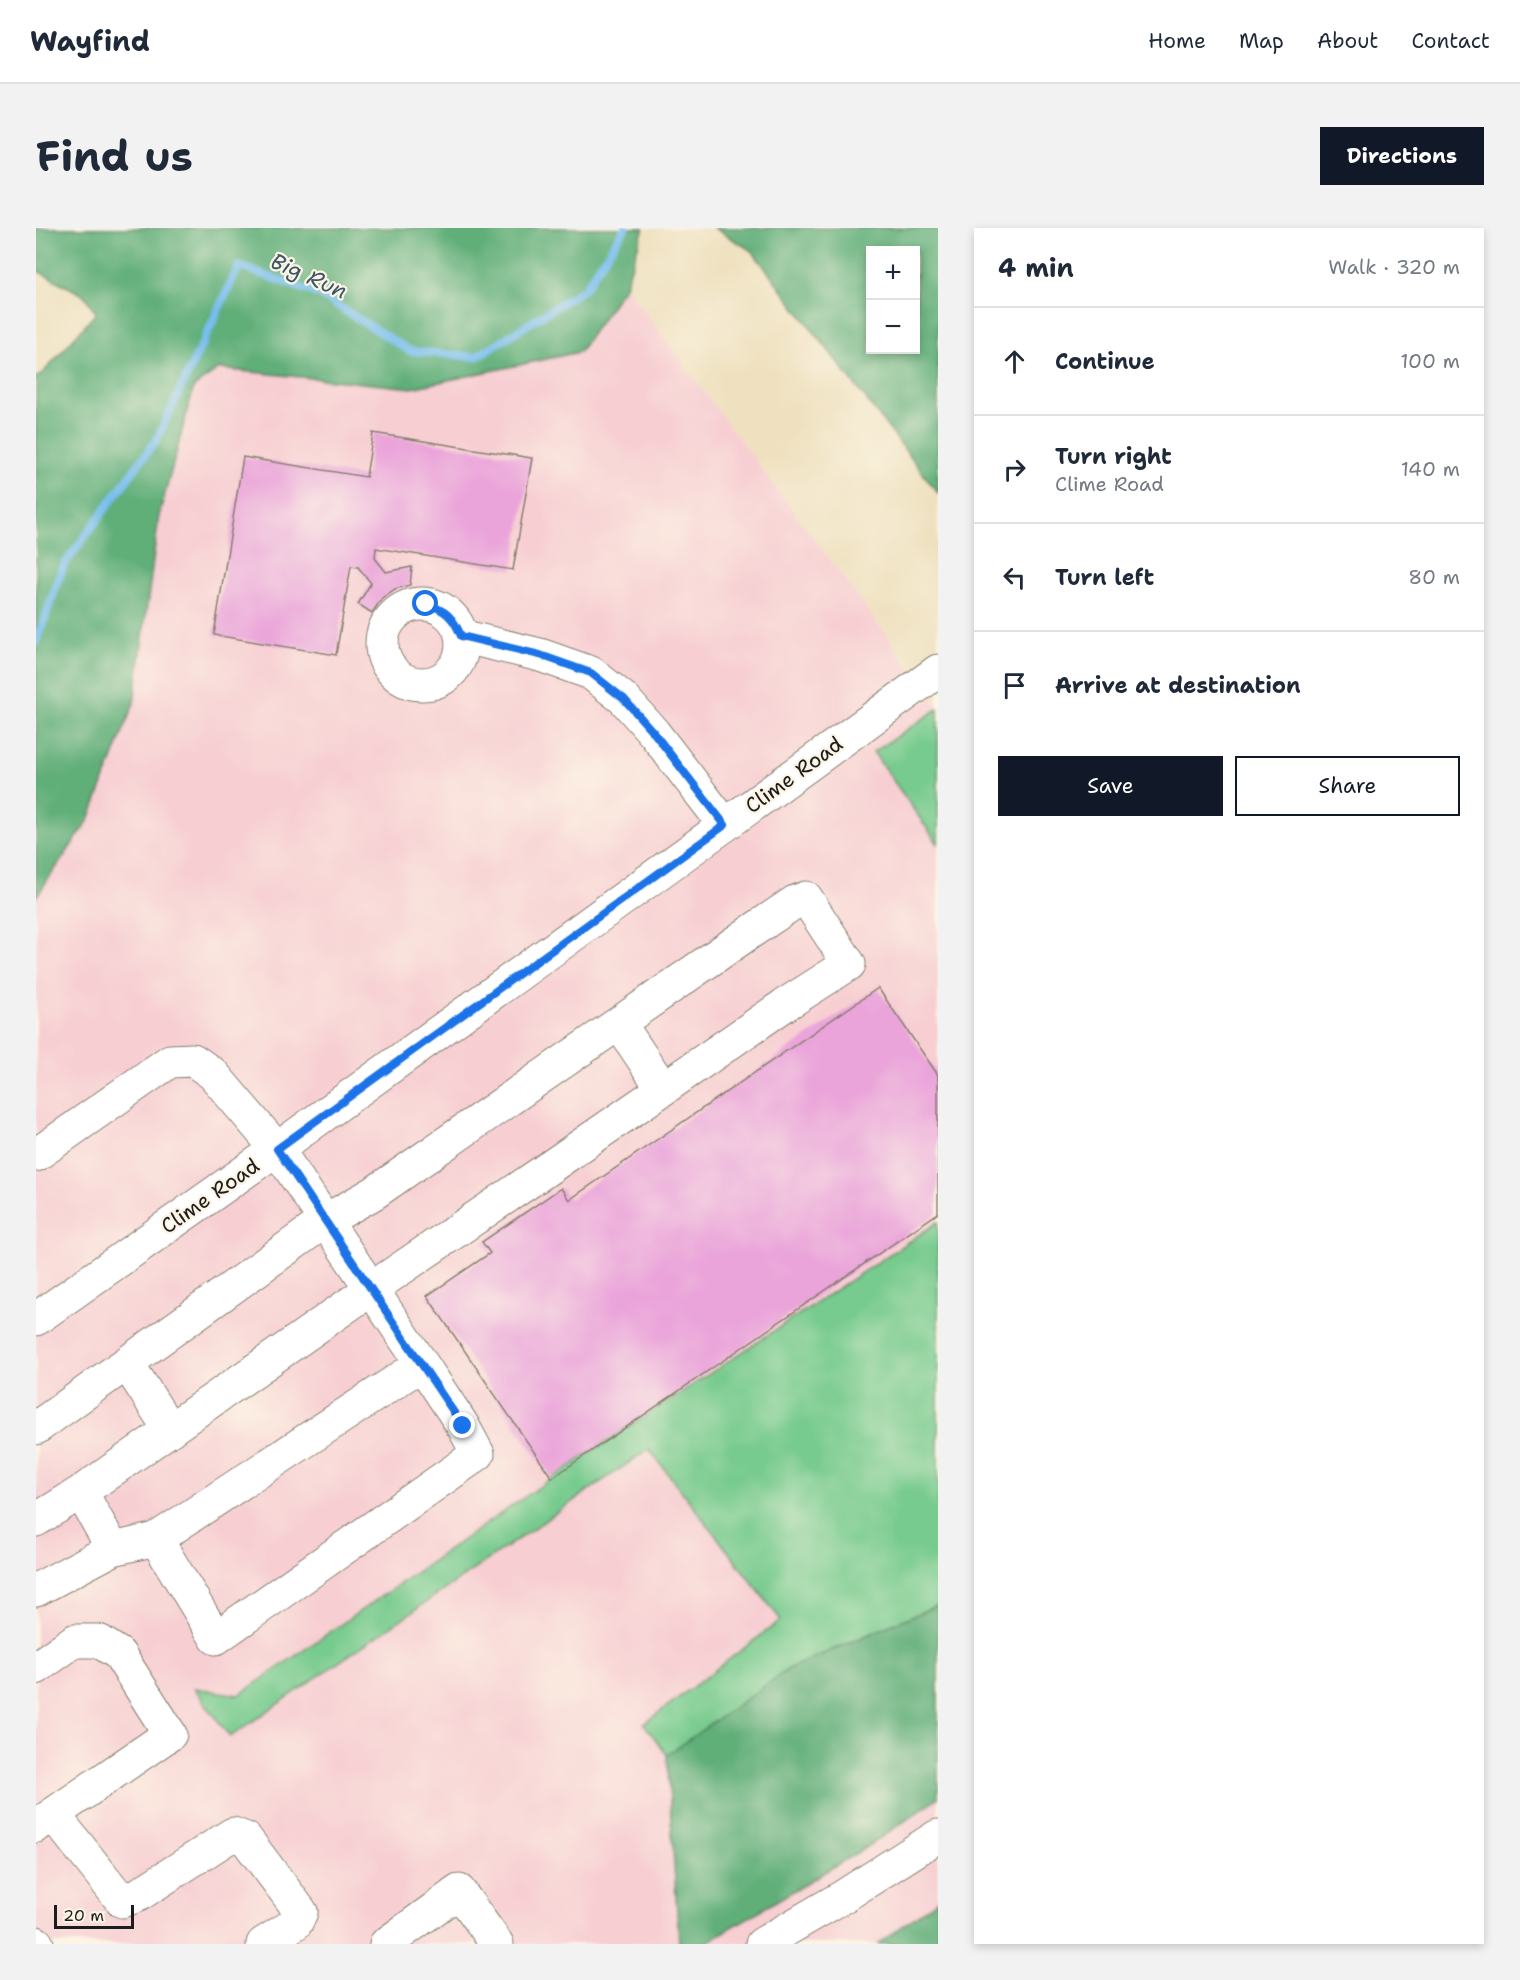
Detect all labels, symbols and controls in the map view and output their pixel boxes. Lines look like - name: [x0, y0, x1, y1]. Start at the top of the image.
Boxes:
- text: Wayfind: [30, 22, 150, 60]
- text: Home: [1148, 27, 1206, 55]
- text: Map: [1239, 27, 1284, 55]
- text: About: [1317, 27, 1378, 55]
- text: Contact: [1411, 27, 1490, 55]
- button: Directions: [1320, 127, 1484, 185]
- text: Find us: [36, 128, 193, 184]
- water label: Big Run: [266, 246, 352, 306]
- map controls: [866, 246, 920, 354]
- button: +: [866, 246, 920, 300]
- text: 4 min: [998, 250, 1074, 285]
- text: Walk · 320 m: [1328, 254, 1460, 280]
- button: −: [866, 300, 920, 354]
- icon: ahead: [998, 345, 1031, 378]
- text: Continue: [1055, 347, 1155, 376]
- text: 100 m: [1400, 348, 1460, 374]
- text: Turn right: [1055, 442, 1172, 471]
- icon: right: [998, 453, 1031, 486]
- text: 140 m: [1401, 456, 1460, 482]
- text: Clime Road: [1055, 471, 1164, 497]
- icon: left: [998, 561, 1031, 594]
- text: Turn left: [1055, 563, 1154, 592]
- text: 80 m: [1408, 564, 1460, 590]
- route start: [412, 590, 438, 616]
- icon: arrive: [998, 669, 1031, 702]
- text: Arrive at destination: [1055, 671, 1301, 700]
- street label: Clime Road: [739, 730, 849, 820]
- button: Save: [998, 756, 1223, 816]
- button: Share: [1235, 756, 1460, 816]
- street label: Clime Road: [155, 1152, 265, 1240]
- route end: [449, 1412, 475, 1438]
- scale bar: [54, 1902, 134, 1930]
- text: 20 m: [63, 1905, 104, 1926]

